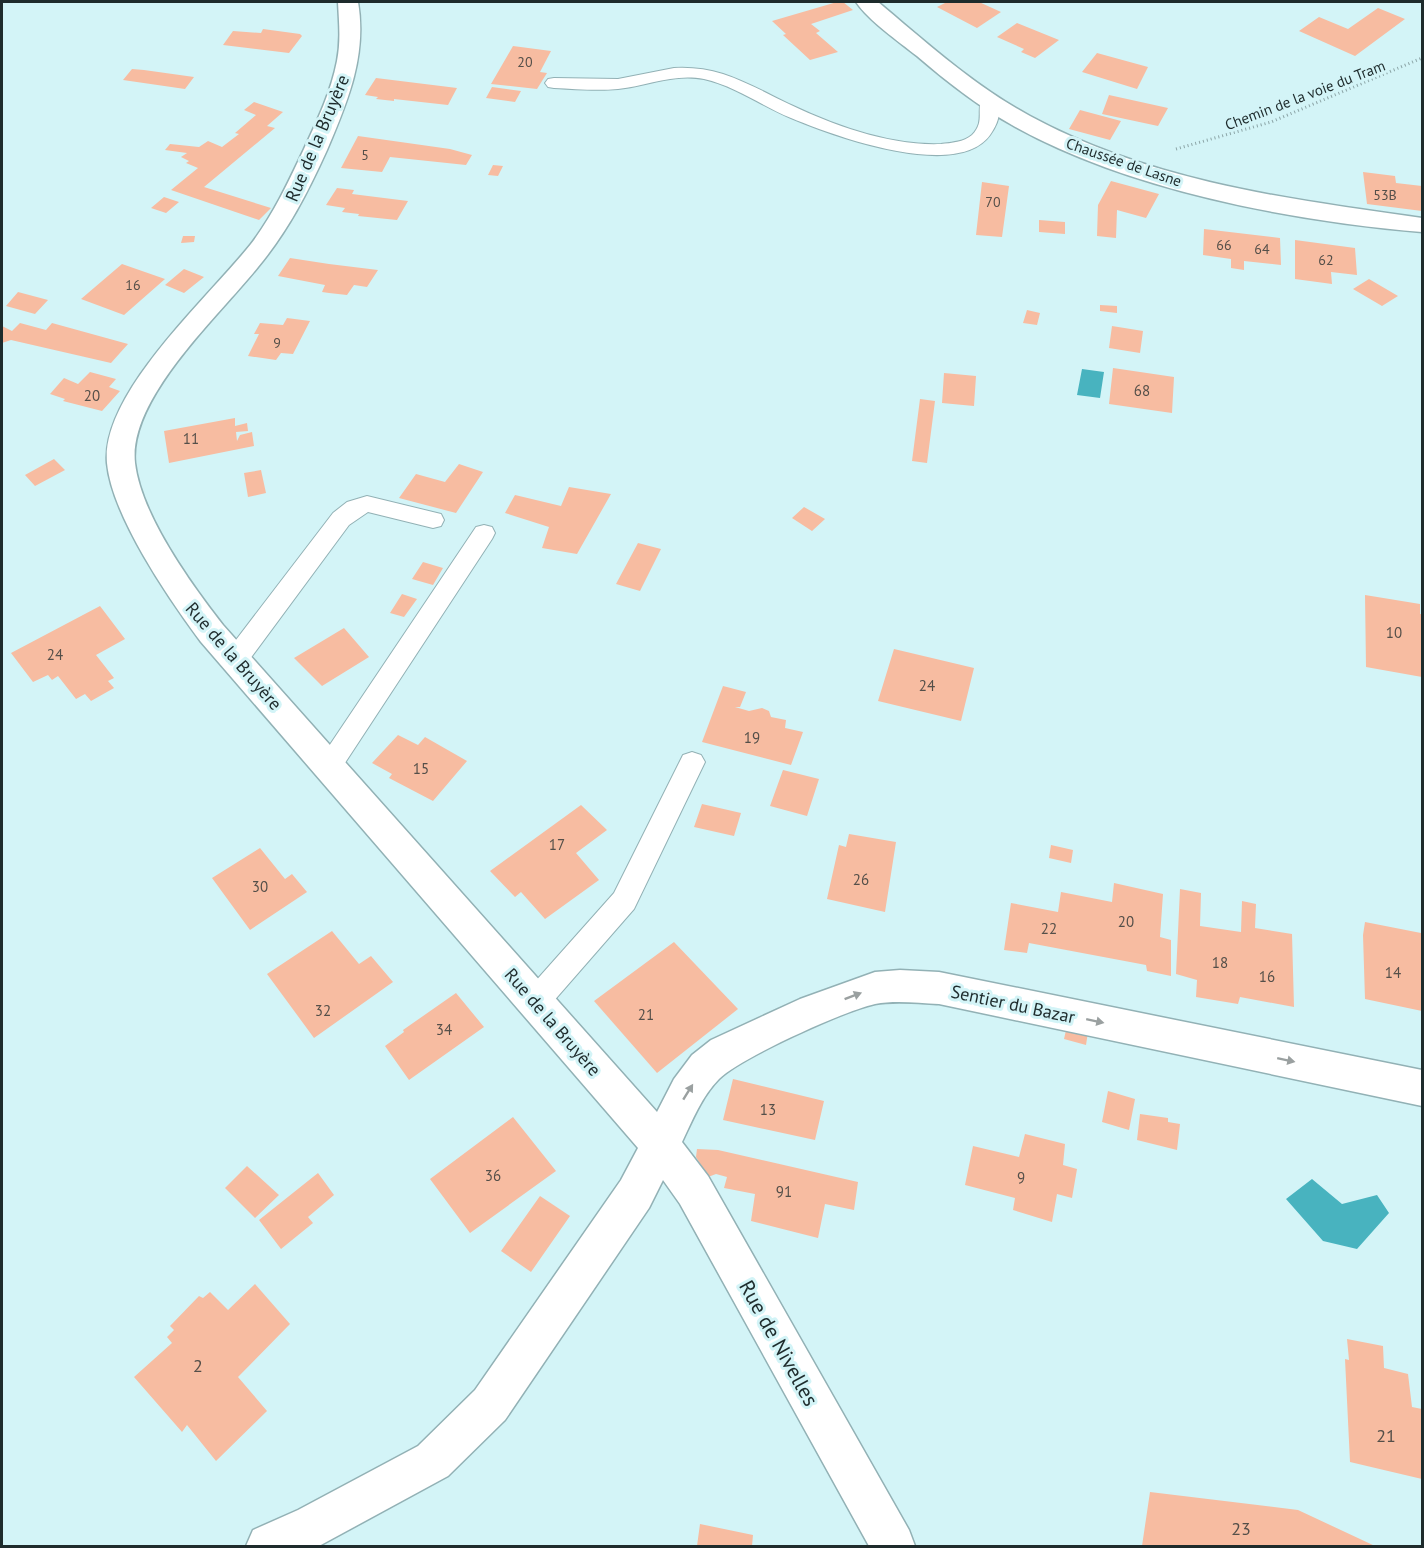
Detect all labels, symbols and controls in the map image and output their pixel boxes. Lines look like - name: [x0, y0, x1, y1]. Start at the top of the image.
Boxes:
- house number: 20: [517, 53, 533, 71]
- street label: Chemin de la voie du Tram: [1222, 56, 1388, 134]
- street label: Rue de la Bruyère: [280, 71, 354, 205]
- street label: Chaussée de Lasne: [1064, 133, 1184, 191]
- house number: 5: [361, 146, 369, 164]
- house number: 53B: [1373, 186, 1397, 204]
- house number: 70: [985, 193, 1001, 211]
- house number: 66: [1216, 236, 1232, 254]
- house number: 64: [1254, 240, 1270, 258]
- house number: 62: [1318, 251, 1334, 269]
- house number: 16: [125, 276, 141, 294]
- house number: 9: [273, 334, 281, 352]
- house number: 68: [1134, 381, 1150, 400]
- house number: 20: [84, 386, 100, 405]
- house number: 11: [183, 429, 199, 448]
- street label: Rue de la Bruyère: [181, 597, 287, 715]
- house number: 10: [1386, 623, 1402, 642]
- house number: 24: [47, 645, 63, 664]
- house number: 24: [919, 676, 935, 695]
- house number: 19: [744, 728, 760, 747]
- house number: 15: [413, 759, 429, 778]
- house number: 17: [549, 835, 565, 854]
- house number: 26: [853, 870, 869, 889]
- house number: 30: [252, 877, 268, 896]
- house number: 20: [1118, 912, 1134, 931]
- house number: 22: [1041, 919, 1057, 938]
- house number: 18: [1212, 953, 1228, 972]
- street label: Rue de la Bruyère: [500, 963, 606, 1081]
- house number: 14: [1385, 963, 1401, 982]
- house number: 16: [1259, 967, 1275, 986]
- street label: Sentier du Bazar: [949, 980, 1077, 1028]
- one-way arrow: [844, 991, 862, 1001]
- house number: 32: [315, 1001, 331, 1020]
- house number: 21: [638, 1005, 654, 1024]
- one-way arrow: [1086, 1016, 1104, 1026]
- house number: 34: [436, 1020, 452, 1039]
- one-way arrow: [1277, 1056, 1296, 1065]
- one-way arrow: [682, 1084, 693, 1100]
- house number: 13: [760, 1100, 776, 1119]
- house number: 36: [485, 1166, 501, 1185]
- house number: 9: [1017, 1168, 1025, 1187]
- house number: 91: [776, 1182, 792, 1201]
- street label: Rue de Nivelles: [733, 1275, 825, 1411]
- house number: 2: [193, 1354, 203, 1377]
- house number: 21: [1376, 1424, 1396, 1447]
- house number: 23: [1231, 1517, 1251, 1540]

